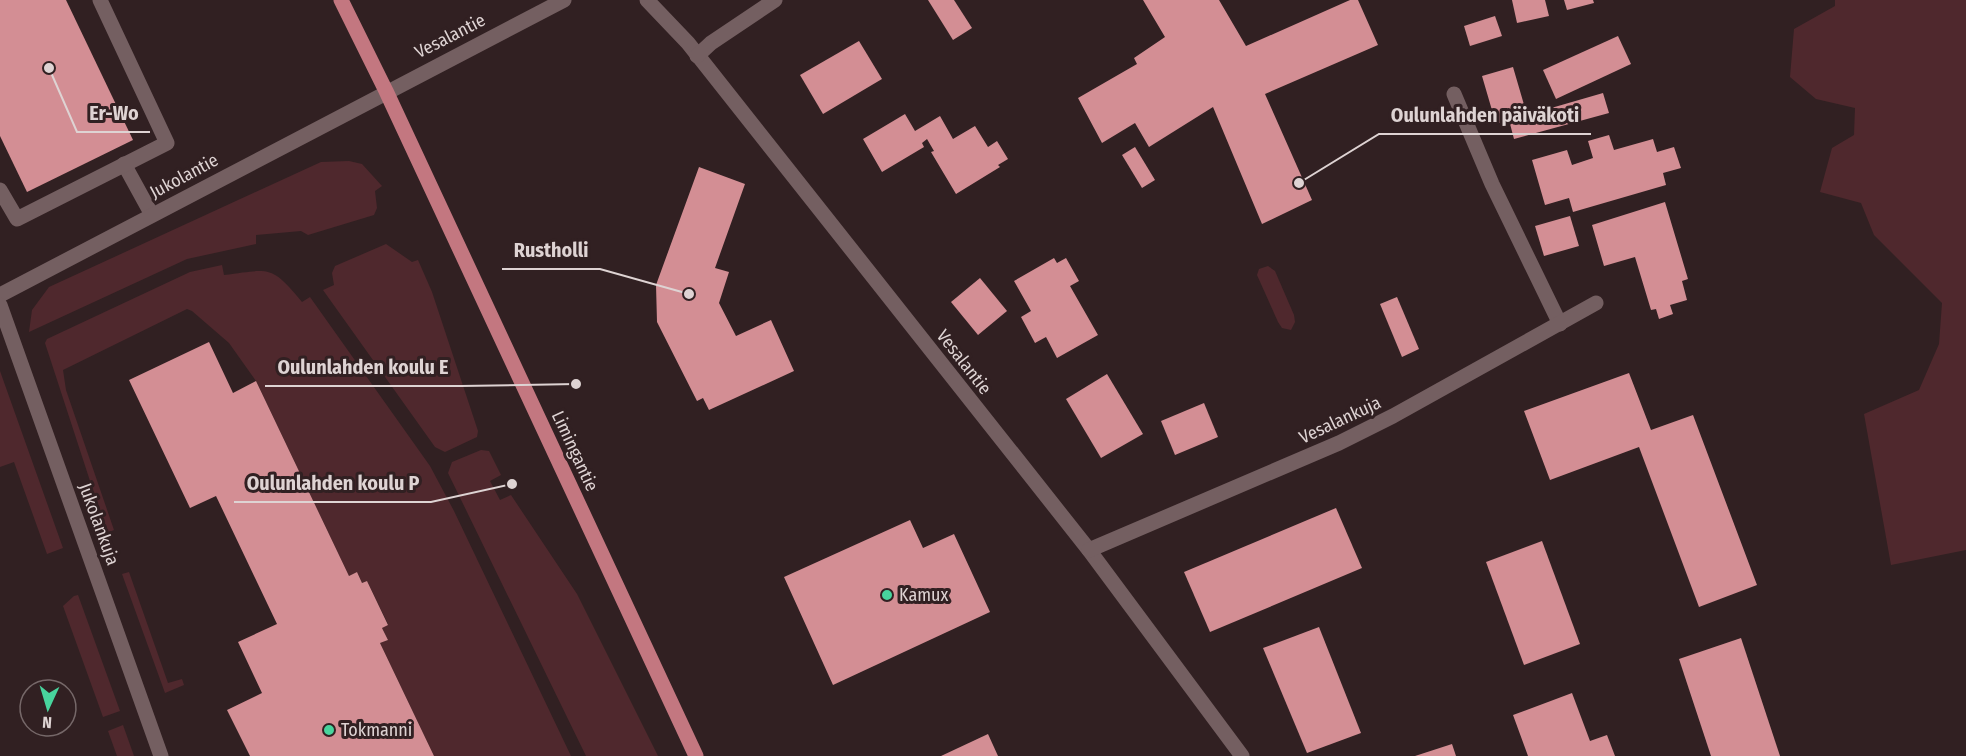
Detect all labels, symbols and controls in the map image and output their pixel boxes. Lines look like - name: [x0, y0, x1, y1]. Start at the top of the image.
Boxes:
- street label: Vesalantie: [411, 9, 489, 63]
- callout: Er-Wo: [77, 94, 150, 132]
- callout: Oulunlahden päiväkoti: [1379, 96, 1591, 134]
- text: Er-Wo: [89, 101, 139, 125]
- text: Oulunlahden päiväkoti: [1391, 103, 1579, 127]
- street label: Jukolantie: [146, 149, 222, 203]
- callout: Rustholli: [502, 231, 600, 269]
- text: Rustholli: [514, 238, 588, 262]
- street label: Vesalantie: [932, 325, 996, 399]
- callout: Oulunlahden koulu E: [265, 348, 461, 386]
- text: Oulunlahden koulu E: [277, 355, 449, 379]
- street label: Vesalankuja: [1296, 391, 1385, 449]
- street label: Limingantie: [547, 407, 603, 495]
- callout: Oulunlahden koulu P: [234, 464, 431, 502]
- text: Oulunlahden koulu P: [247, 471, 419, 495]
- street label: Jukolankuja: [74, 480, 124, 568]
- place label: Kamux: [899, 584, 948, 606]
- marker: Kamux: [880, 588, 894, 602]
- north arrow: [18, 678, 78, 738]
- text: N: [42, 713, 52, 732]
- place label: Tokmanni: [341, 719, 412, 741]
- marker: Tokmanni: [322, 723, 336, 737]

